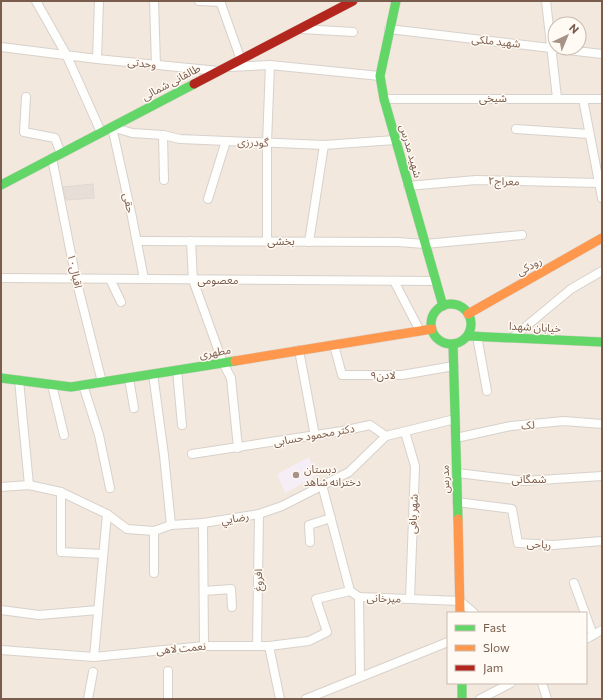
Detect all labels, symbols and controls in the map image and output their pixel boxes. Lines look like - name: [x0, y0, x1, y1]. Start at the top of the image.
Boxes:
- north arrow: [547, 16, 587, 56]
- text: N: [567, 21, 582, 36]
- street label: شهید ملکی: [471, 31, 521, 51]
- street label: وحدتی: [127, 55, 157, 71]
- street label: طالقانی شمالی: [139, 61, 203, 103]
- street label: شیخی: [479, 91, 507, 105]
- street label: شهید مدرس: [397, 123, 425, 180]
- street label: گودرزی: [237, 134, 269, 150]
- street label: معراج۲: [488, 173, 520, 190]
- street label: حقی: [120, 192, 138, 215]
- street label: بخشی: [267, 234, 295, 248]
- street label: اقبال۱۰: [65, 253, 85, 289]
- street label: رودکی: [514, 253, 544, 279]
- street label: معصومی: [197, 273, 239, 287]
- street label: خیابان شهدا: [509, 319, 562, 335]
- street label: مطهری: [198, 343, 232, 361]
- street label: لادن۹: [370, 368, 396, 382]
- street label: لک: [521, 417, 535, 432]
- street label: دکتر محمود حسابی: [272, 421, 356, 449]
- place label: دبستان دخترانه شاهد: [304, 462, 361, 489]
- street label: مدرس: [438, 464, 452, 493]
- marker: دبستان دخترانه شاهد: [291, 470, 301, 480]
- street label: شمگانی: [512, 472, 547, 486]
- street label: شهر بافی: [405, 493, 421, 534]
- street label: رضایي: [220, 509, 250, 530]
- street label: ریاحی: [526, 536, 552, 552]
- street label: افروغ: [251, 569, 266, 591]
- street label: میرخانی: [366, 590, 402, 606]
- legend: [447, 612, 587, 684]
- text: Fast: [483, 620, 506, 634]
- street label: نعمت لاهی: [155, 639, 207, 657]
- text: Slow: [483, 640, 510, 654]
- text: Jam: [483, 660, 503, 675]

